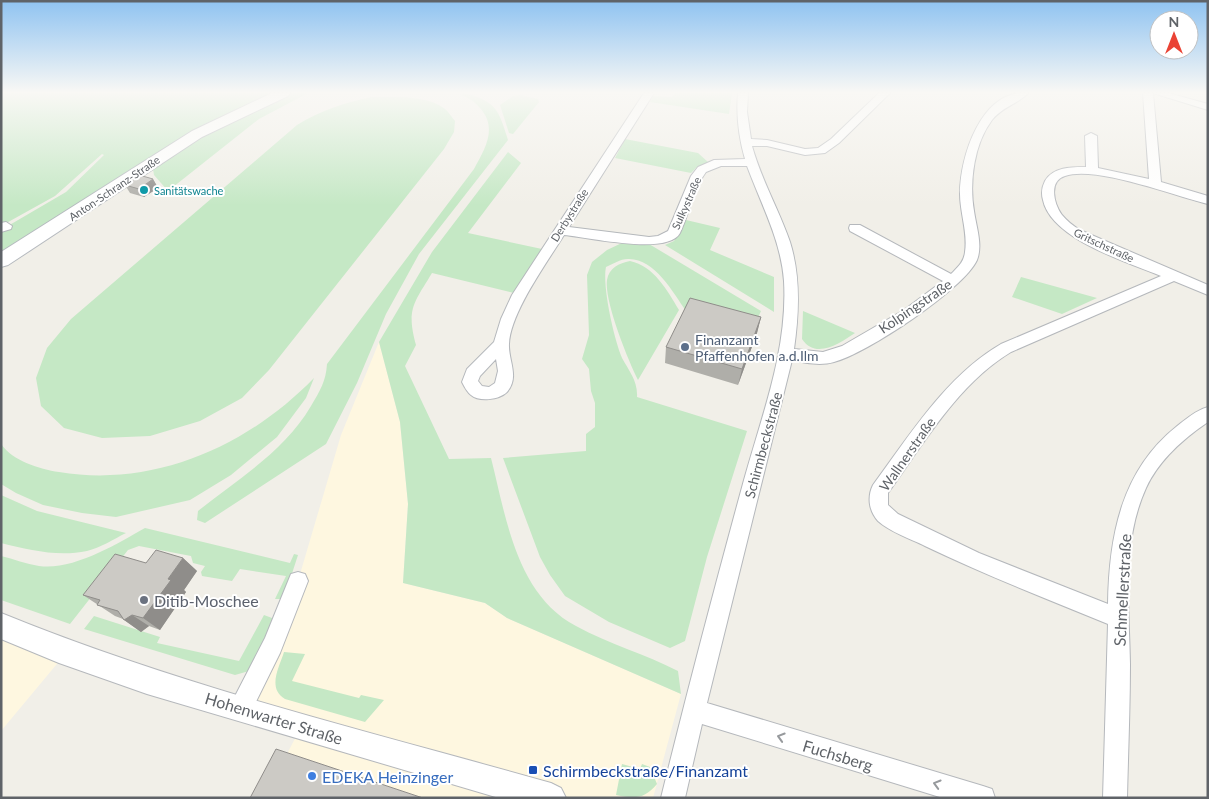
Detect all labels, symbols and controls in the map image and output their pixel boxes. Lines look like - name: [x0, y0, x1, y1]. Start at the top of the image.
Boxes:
- north arrow: [1149, 10, 1199, 60]
- text: N: [1169, 13, 1179, 30]
- street label: Anton-Schranz-Straße: [66, 153, 162, 223]
- street label: Sulkystraße: [669, 175, 703, 231]
- marker: Sanitätswache: [138, 184, 150, 196]
- place label: Sanitätswache: [154, 184, 224, 197]
- street label: Derbystraße: [548, 186, 591, 244]
- street label: Gritschstraße: [1072, 225, 1136, 265]
- street label: Kolpingstraße: [875, 275, 955, 337]
- place label: Finanzamt Pfaffenhofen a.d.Ilm: [695, 331, 819, 364]
- marker: Finanzamt Pfaffenhofen a.d.Ilm: [679, 341, 691, 353]
- street label: Schirmbeckstraße: [741, 390, 785, 500]
- street label: Wallnerstraße: [875, 414, 939, 494]
- street label: Schmellerstraße: [1110, 533, 1134, 647]
- place label: Ditib-Moschee: [154, 591, 259, 610]
- marker: Ditib-Moschee: [138, 594, 150, 606]
- street label: Hohenwarter Straße: [203, 688, 345, 748]
- one-way arrow: [777, 733, 786, 743]
- street label: Fuchsberg: [801, 735, 875, 775]
- place label: Schirmbeckstraße/Finanzamt: [543, 761, 748, 780]
- marker: Schirmbeckstraße/Finanzamt: [527, 764, 539, 776]
- place label: EDEKA Heinzinger: [322, 767, 453, 786]
- marker: EDEKA Heinzinger: [306, 770, 318, 782]
- one-way arrow: [932, 779, 941, 790]

